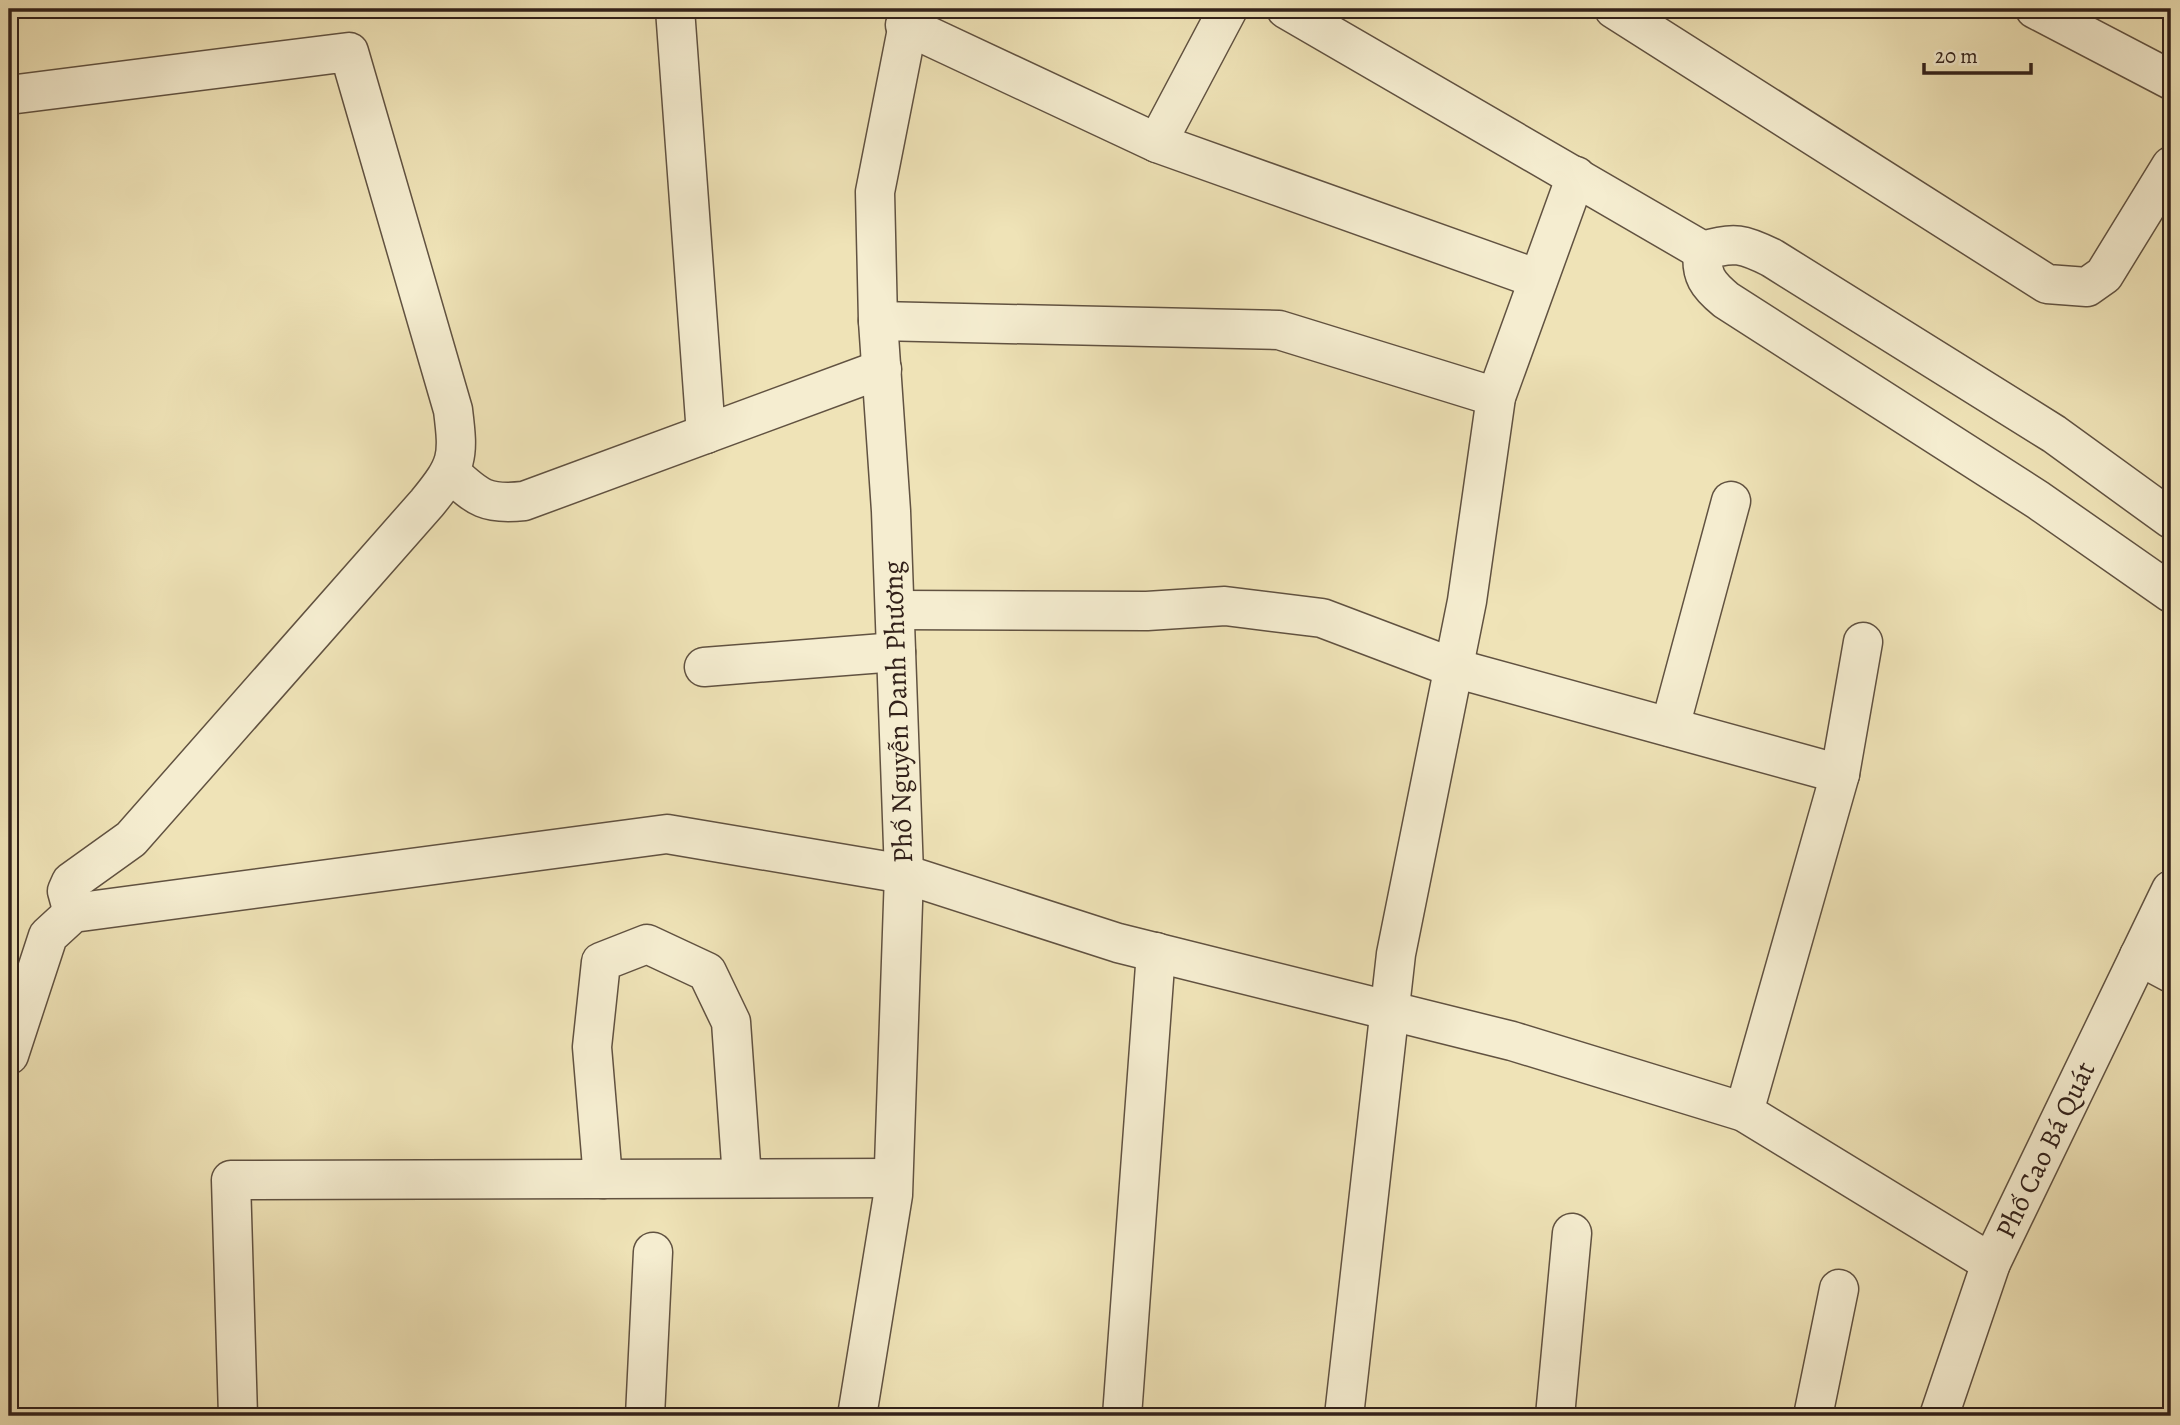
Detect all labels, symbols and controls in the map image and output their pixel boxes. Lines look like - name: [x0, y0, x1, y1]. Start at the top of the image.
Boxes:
- scale bar: [1924, 32, 2031, 76]
- text: 20 m: [1935, 42, 1978, 70]
- street label: Phố Nguyễn Danh Phương: [874, 560, 922, 864]
- street label: Phố Cao Bá Quát: [1987, 1055, 2104, 1245]

